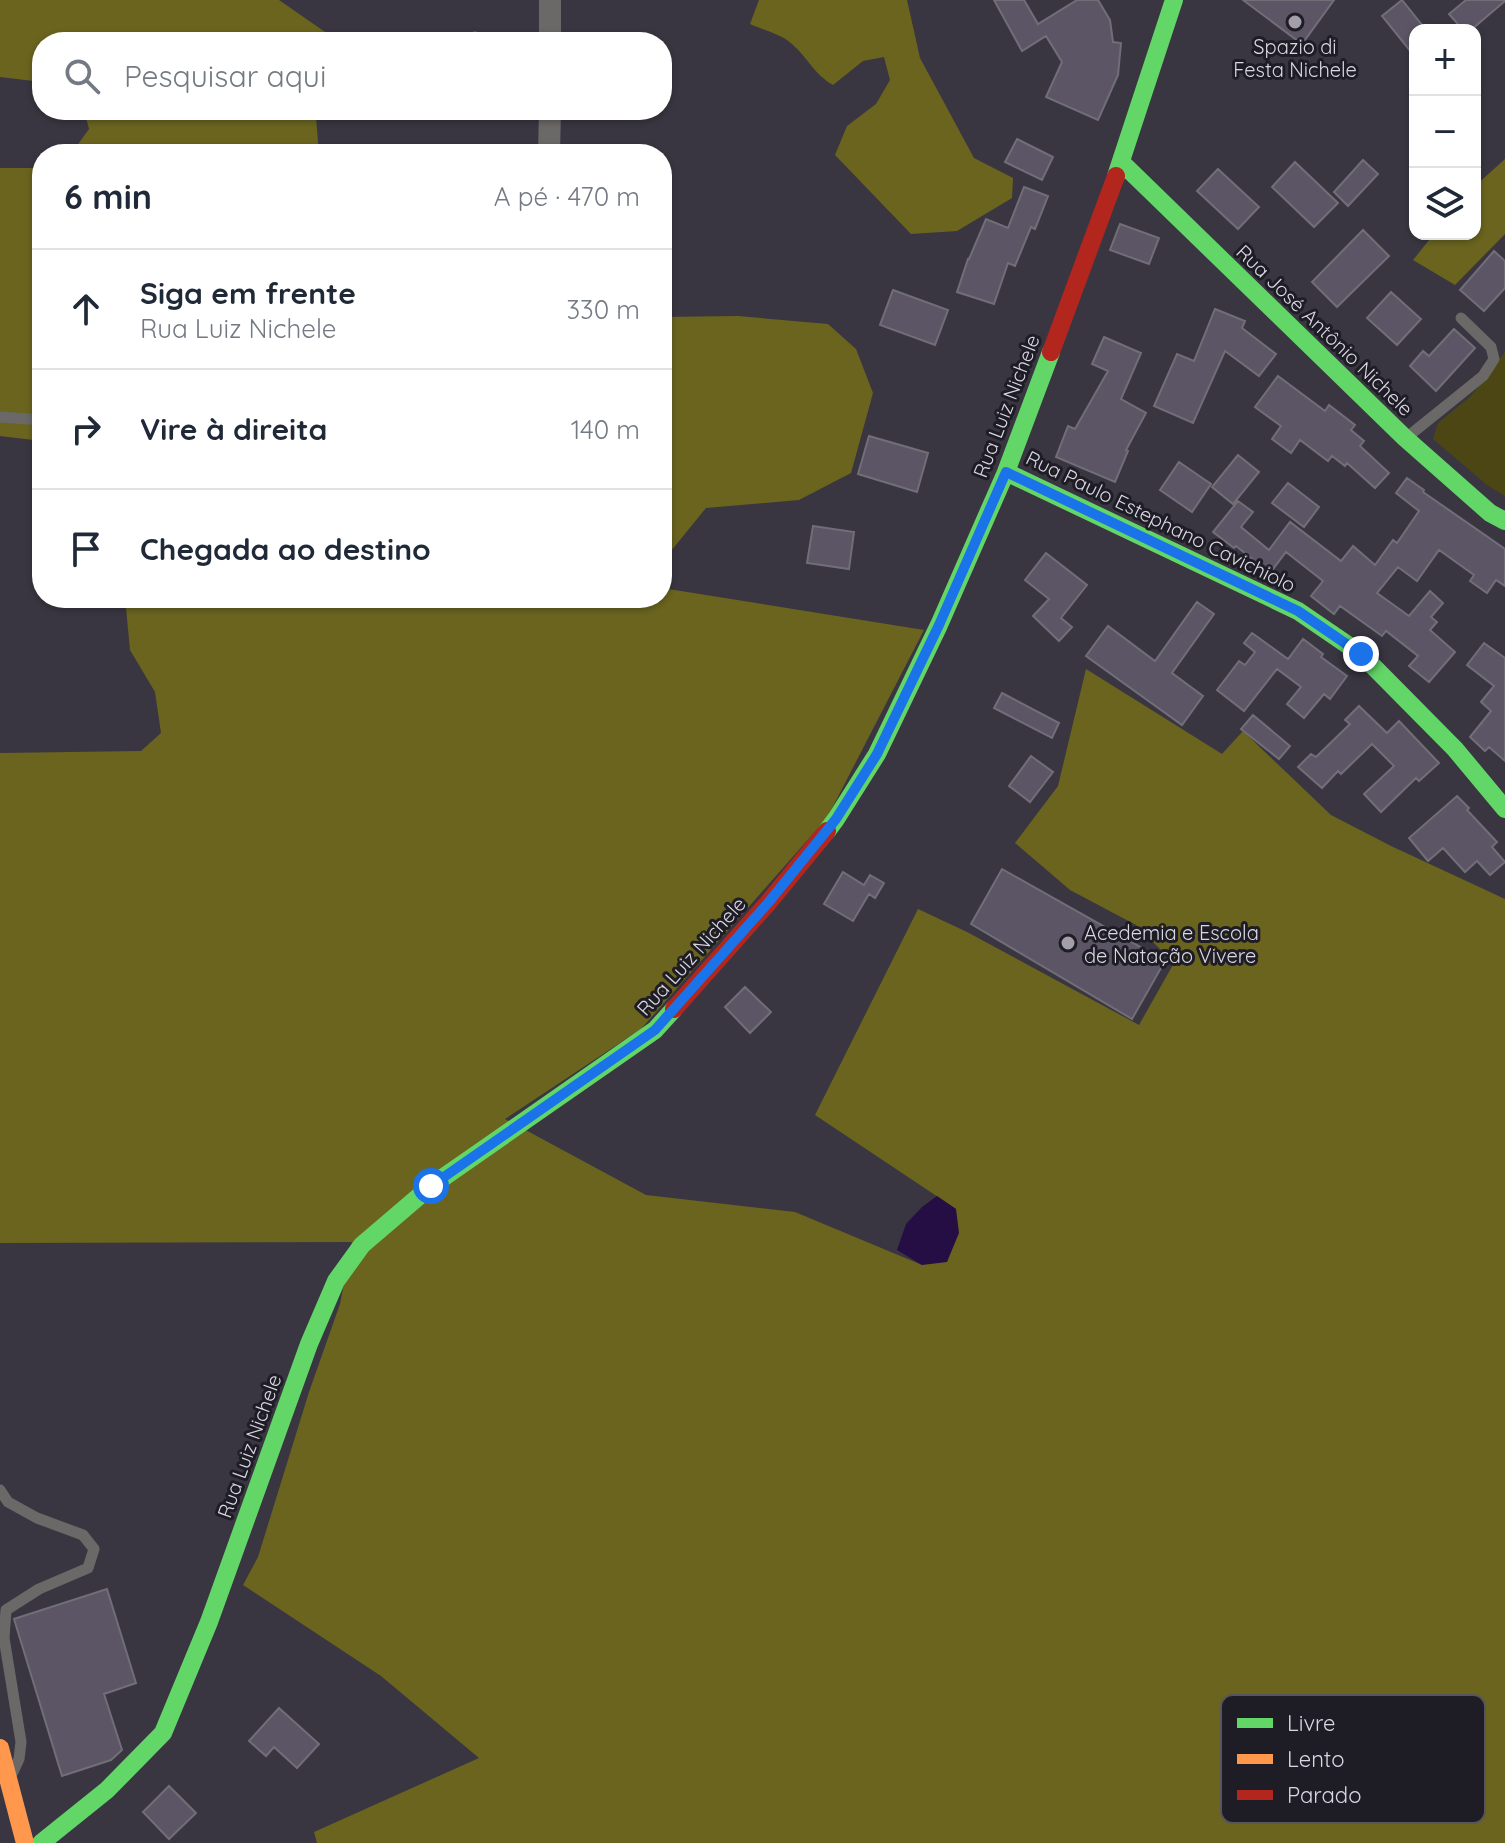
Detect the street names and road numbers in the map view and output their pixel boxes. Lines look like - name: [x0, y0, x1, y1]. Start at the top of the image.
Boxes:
- street label: Rua José Antônio Nichele: [1231, 239, 1419, 421]
- street label: Rua Luiz Nichele: [967, 331, 1045, 481]
- street label: Rua Paulo Estephano Cavichiolo: [1022, 445, 1300, 597]
- street label: Rua Luiz Nichele: [631, 892, 751, 1020]
- street label: Rua Luiz Nichele: [211, 1371, 287, 1521]

